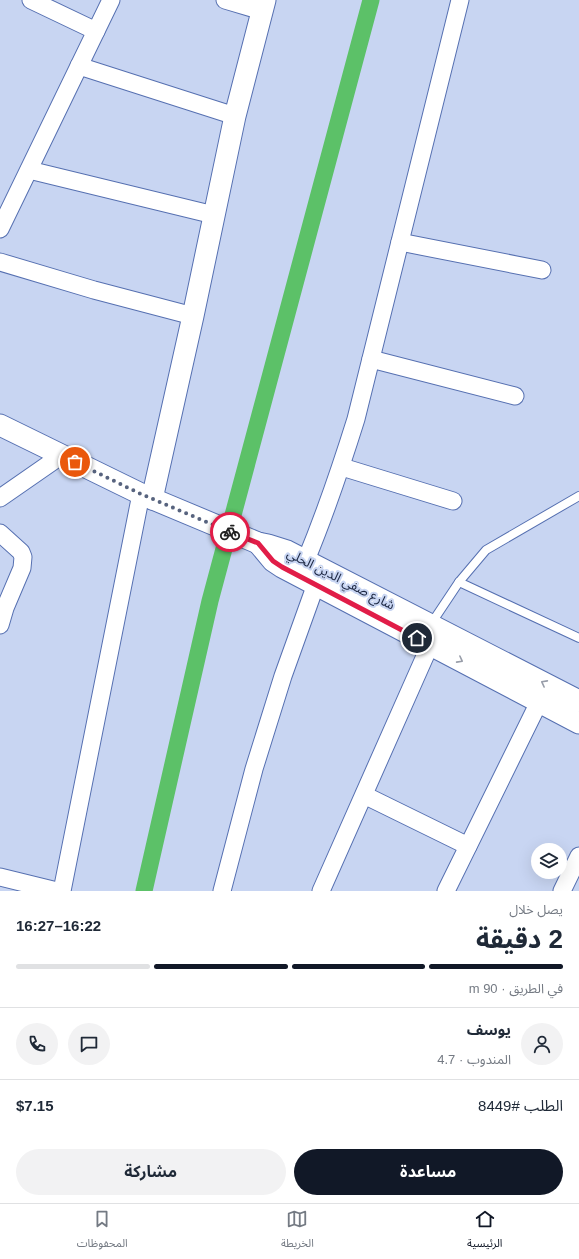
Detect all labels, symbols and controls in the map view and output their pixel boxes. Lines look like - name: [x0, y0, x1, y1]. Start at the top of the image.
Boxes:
- pin: [58, 445, 92, 479]
- icon: bag: [64, 451, 86, 473]
- courier: [210, 512, 250, 552]
- icon: bike: [219, 521, 241, 543]
- street label: شارع صفي الدين الحلي: [283, 545, 397, 615]
- pin: [400, 621, 434, 655]
- icon: home: [406, 627, 428, 649]
- one-way arrow: [456, 656, 463, 663]
- one-way arrow: [541, 681, 549, 688]
- map controls: [531, 843, 567, 879]
- button: layers: [531, 843, 567, 879]
- text: يصل خلال: [509, 902, 563, 917]
- text: 16:22–16:27: [16, 917, 101, 934]
- text: 2 دقيقة: [476, 924, 563, 954]
- text: في الطريق · 90 m: [469, 981, 563, 996]
- text: يوسف: [467, 1021, 511, 1038]
- button: phone: [16, 1023, 58, 1065]
- button: chat: [68, 1023, 110, 1065]
- button: person: [521, 1023, 563, 1065]
- text: المندوب · 4.7: [437, 1052, 511, 1067]
- text: $7.15: [16, 1097, 54, 1114]
- text: الطلب #8449: [478, 1097, 563, 1114]
- button: مشاركة: [16, 1149, 286, 1195]
- button: مساعدة: [294, 1149, 563, 1195]
- tab: المحفوظات: [77, 1208, 128, 1255]
- tab: الخريطة: [281, 1208, 314, 1255]
- tab: الرئيسية: [467, 1208, 502, 1255]

